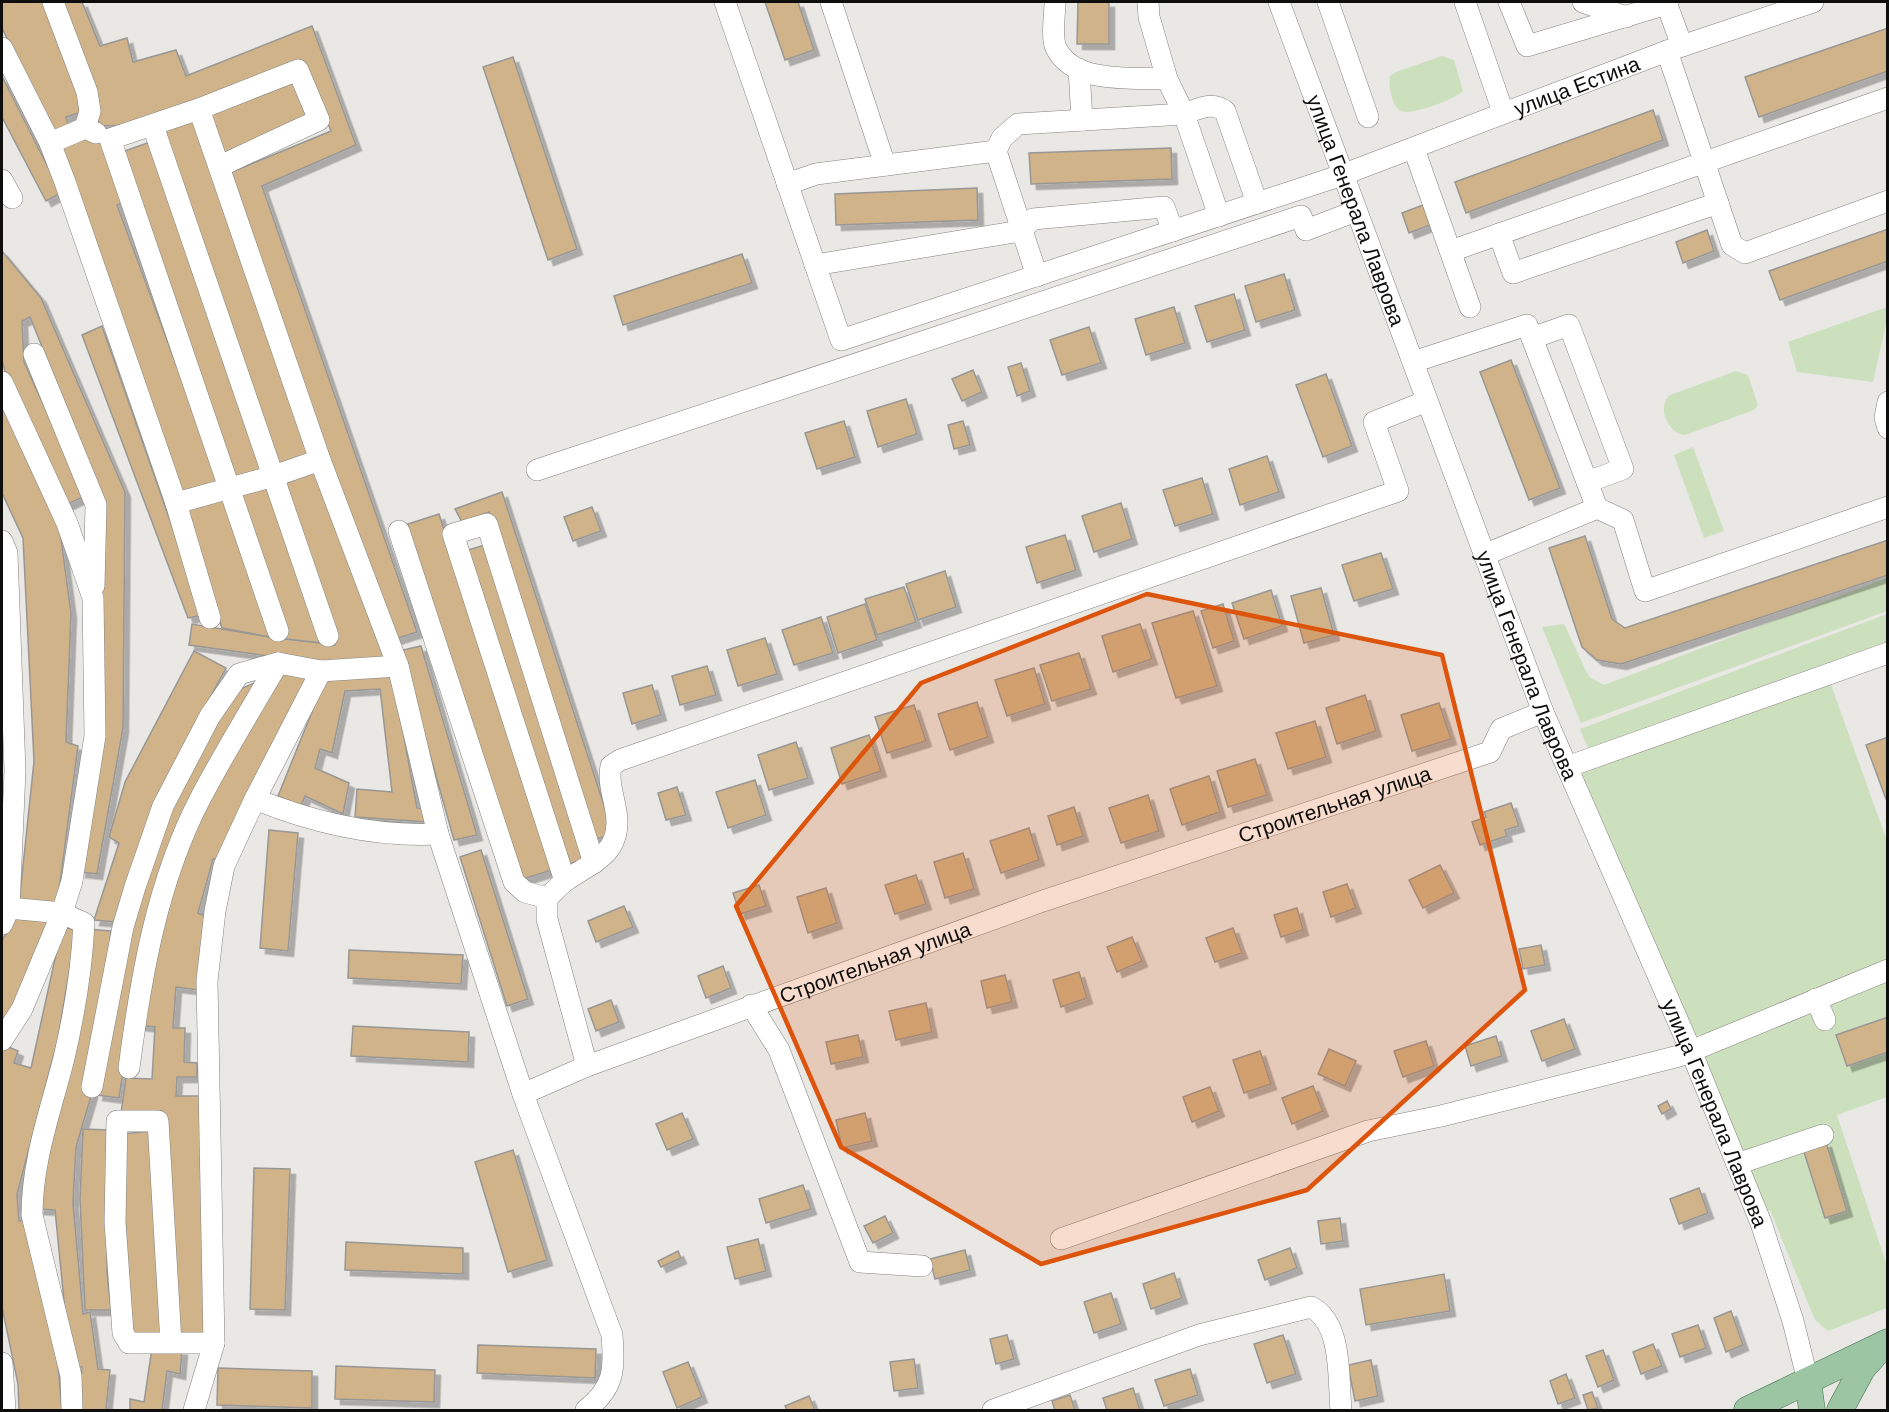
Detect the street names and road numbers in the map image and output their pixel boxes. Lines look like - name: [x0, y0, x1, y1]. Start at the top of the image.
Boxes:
- street label: улица Естина: [1511, 51, 1643, 120]
- street label: улица Генерала Лаврова: [1303, 92, 1410, 329]
- street label: улица Генерала Лаврова: [1472, 547, 1583, 783]
- street label: Строительная улица: [1235, 761, 1434, 847]
- street label: Строительная улица: [776, 917, 974, 1007]
- street label: улица Генерала Лаврова: [1658, 995, 1773, 1230]

